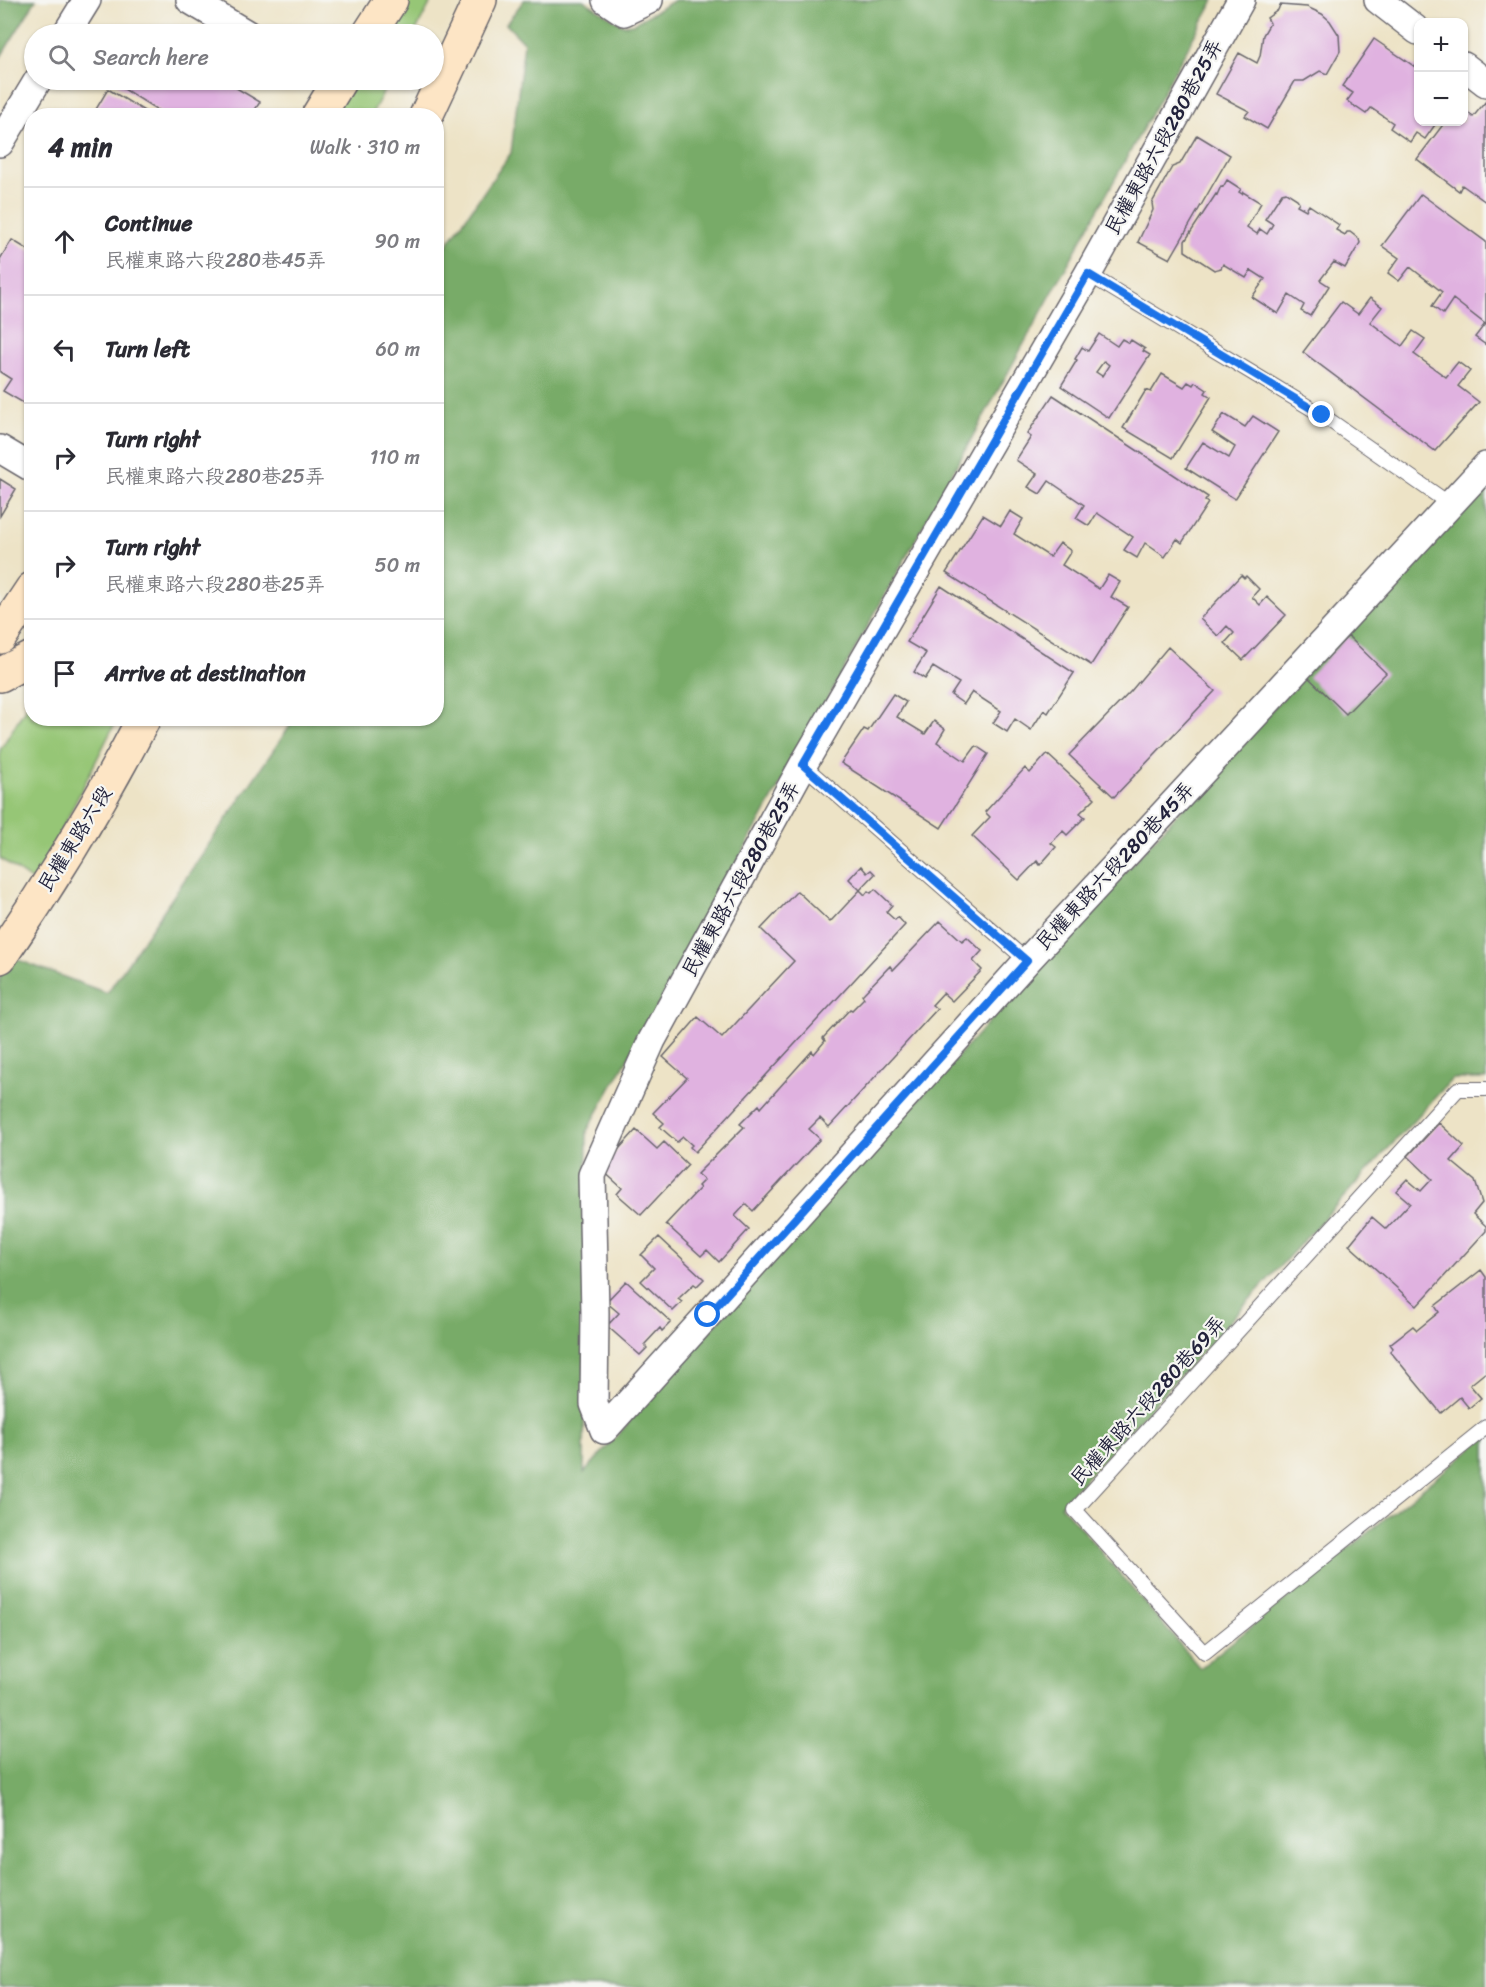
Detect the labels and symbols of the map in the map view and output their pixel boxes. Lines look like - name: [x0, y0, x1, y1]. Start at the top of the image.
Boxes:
- street label: 民權東路六段280巷25弄: [1095, 32, 1233, 242]
- route end: [1308, 401, 1334, 427]
- street label: 民權東路六段280巷45弄: [1027, 773, 1203, 959]
- street label: 民權東路六段280巷25弄: [672, 774, 810, 984]
- street label: 民權東路六段: [28, 779, 122, 899]
- route start: [694, 1301, 720, 1327]
- street label: 民權東路六段280巷69弄: [1061, 1308, 1235, 1494]

